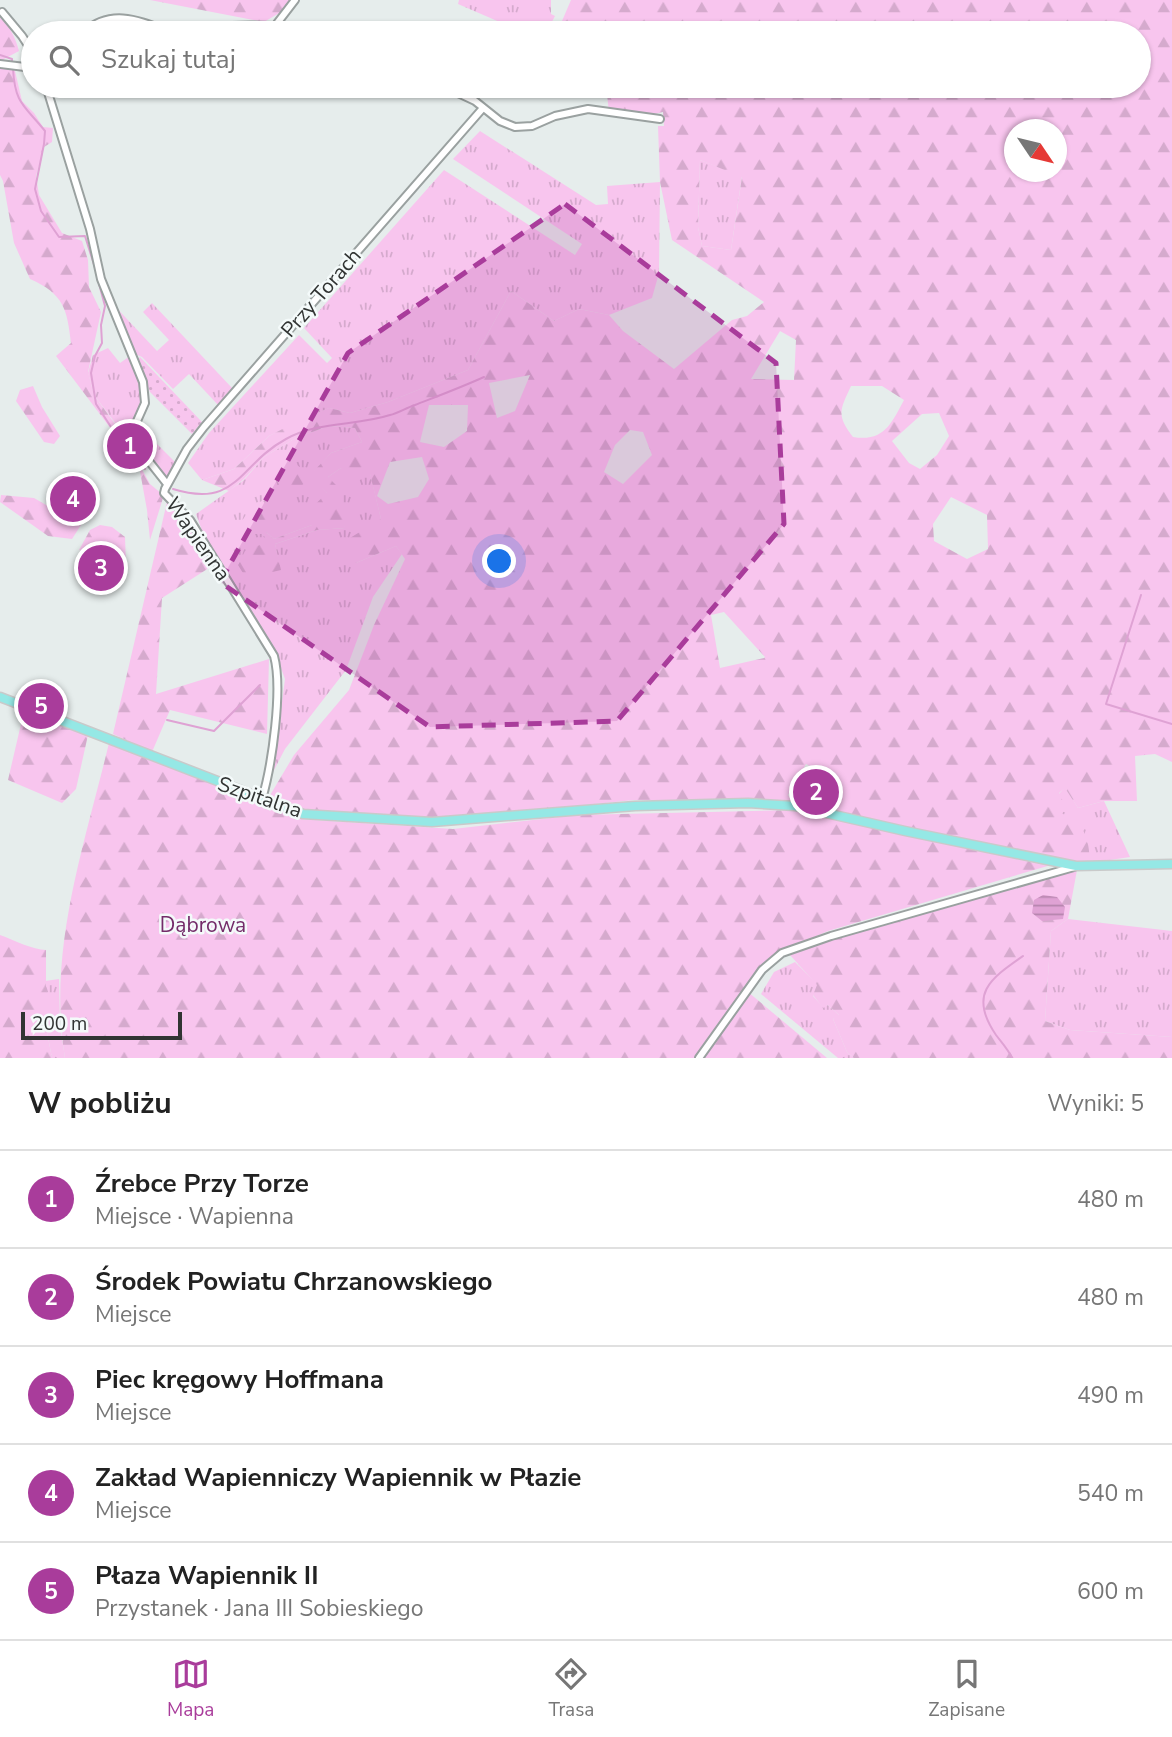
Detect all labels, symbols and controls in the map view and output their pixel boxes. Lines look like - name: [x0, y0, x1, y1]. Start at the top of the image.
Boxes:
- search box: [21, 21, 1151, 98]
- icon: search: [45, 41, 83, 79]
- text: Szukaj tutaj: [101, 42, 236, 77]
- north arrow: [1004, 119, 1067, 182]
- street label: Przy Torach: [275, 243, 367, 343]
- pin: 1: [107, 420, 153, 472]
- pin: 4: [50, 473, 96, 525]
- street label: Wapienna: [159, 492, 237, 586]
- pin: 3: [78, 542, 124, 594]
- your location: [482, 544, 516, 578]
- pin: 5: [18, 680, 64, 732]
- pin: 2: [793, 766, 839, 818]
- street label: Szpitalna: [214, 770, 306, 824]
- park label: Dąbrowa: [160, 911, 246, 939]
- scale bar: [21, 1009, 182, 1041]
- text: 200 m: [32, 1011, 87, 1037]
- text: W pobliżu: [28, 1083, 172, 1124]
- text: Wyniki: 5: [1047, 1088, 1144, 1119]
- text: Źrebce Przy Torze: [95, 1166, 309, 1201]
- text: 1: [44, 1184, 58, 1215]
- text: 480 m: [1077, 1184, 1144, 1215]
- text: Miejsce · Wapienna: [95, 1201, 294, 1232]
- text: Środek Powiatu Chrzanowskiego: [95, 1264, 493, 1299]
- text: 2: [44, 1282, 58, 1313]
- text: 480 m: [1077, 1282, 1144, 1313]
- text: Miejsce: [95, 1299, 171, 1330]
- text: Piec kręgowy Hoffmana: [95, 1362, 384, 1397]
- text: 3: [44, 1380, 58, 1411]
- text: 490 m: [1077, 1380, 1144, 1411]
- text: Miejsce: [95, 1397, 171, 1428]
- text: Zakład Wapienniczy Wapiennik w Płazie: [95, 1460, 581, 1495]
- text: 4: [44, 1478, 58, 1509]
- text: 540 m: [1077, 1478, 1144, 1509]
- text: Miejsce: [95, 1495, 171, 1526]
- text: Płaza Wapiennik II: [95, 1558, 318, 1593]
- text: 5: [44, 1576, 58, 1607]
- text: 600 m: [1077, 1576, 1144, 1607]
- text: Przystanek · Jana III Sobieskiego: [95, 1593, 423, 1624]
- tab: Mapa: [167, 1655, 214, 1723]
- tab: Trasa: [548, 1655, 594, 1723]
- tab: Zapisane: [928, 1655, 1005, 1723]

